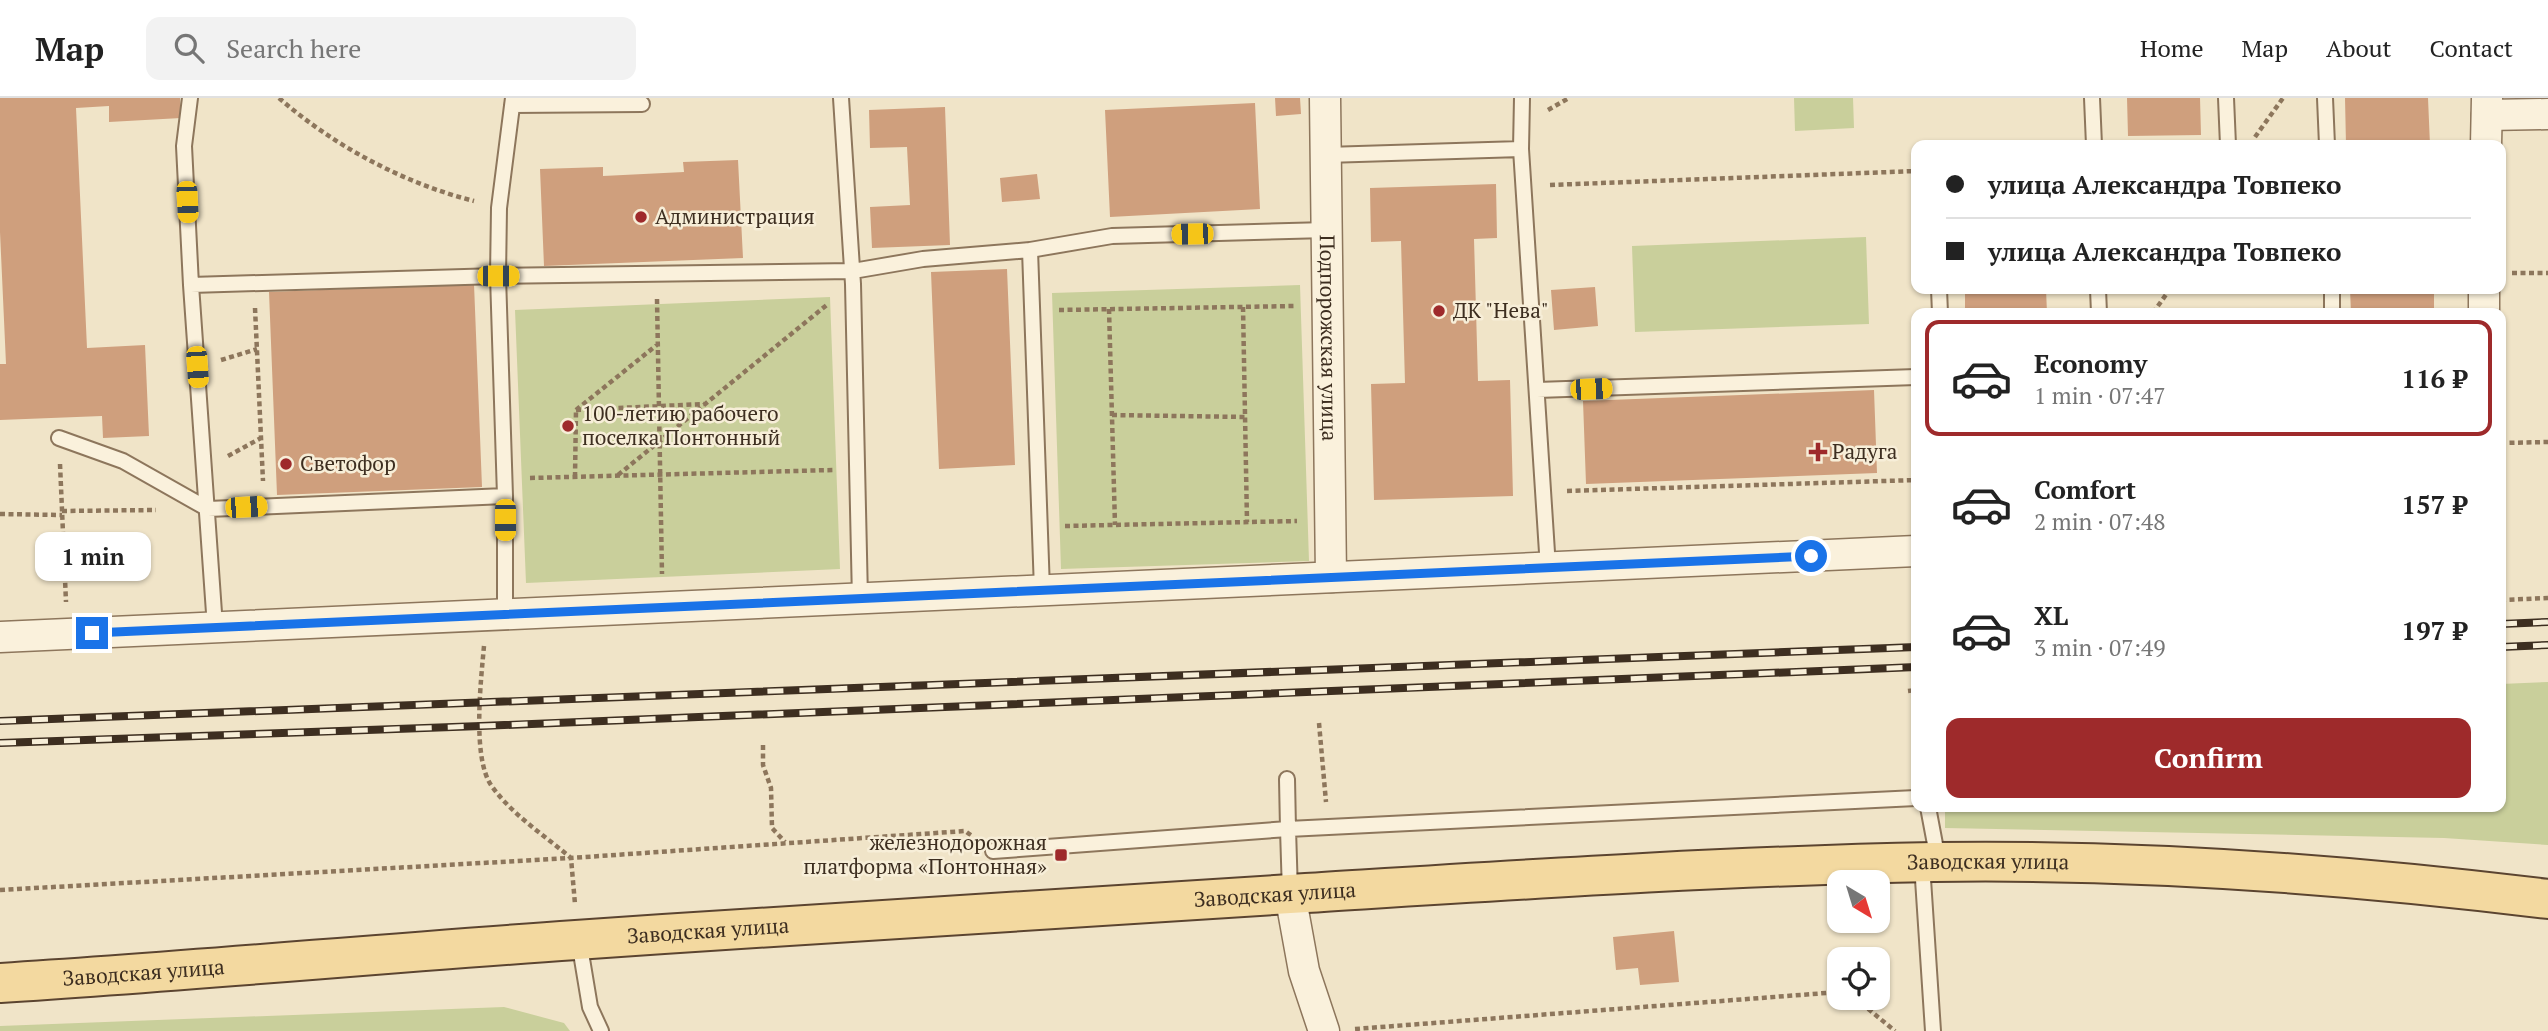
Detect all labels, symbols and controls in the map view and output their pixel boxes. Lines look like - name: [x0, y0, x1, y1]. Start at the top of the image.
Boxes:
- search box: [146, 17, 636, 80]
- text: Map: [35, 27, 104, 70]
- icon: search: [170, 29, 208, 67]
- text: Search here: [226, 31, 361, 65]
- text: Home: [2140, 32, 2204, 64]
- text: Map: [2242, 32, 2288, 64]
- text: About: [2326, 32, 2392, 64]
- text: Contact: [2430, 32, 2513, 64]
- text: улица Александра Товпеко: [1988, 167, 2341, 201]
- car: [176, 180, 199, 224]
- place label: Администрация: [655, 202, 815, 230]
- marker: Администрация: [633, 209, 649, 225]
- car: [1171, 223, 1214, 245]
- street label: Подпорожская улица: [1314, 234, 1344, 442]
- text: улица Александра Товпеко: [1988, 234, 2341, 268]
- car: [478, 266, 520, 287]
- place label: ДК "Нева": [1453, 296, 1549, 324]
- marker: ДК "Нева": [1431, 303, 1447, 319]
- car: [186, 345, 209, 389]
- text: Economy: [2034, 346, 2147, 380]
- icon: car: [1950, 347, 2013, 410]
- text: 116 ₽: [2401, 361, 2467, 395]
- car: [1570, 378, 1613, 400]
- text: 1 min · 07:47: [2034, 380, 2166, 411]
- place label: 100-летию рабочего поселка Понтонный: [582, 399, 780, 451]
- marker: 100-летию рабочего поселка Понтонный: [560, 418, 576, 434]
- place label: Радуга: [1832, 437, 1898, 465]
- marker: Радуга: [1810, 444, 1826, 460]
- place label: Светофор: [300, 449, 396, 477]
- marker: Светофор: [278, 456, 294, 472]
- text: Comfort: [2034, 472, 2136, 506]
- icon: car: [1950, 473, 2013, 536]
- text: 157 ₽: [2401, 487, 2467, 521]
- car: [225, 495, 268, 519]
- car: [495, 499, 516, 541]
- text: 2 min · 07:48: [2034, 506, 2166, 537]
- callout: 1 min: [34, 532, 150, 580]
- route start: [1795, 540, 1827, 572]
- text: 1 min: [62, 541, 124, 572]
- text: XL: [2034, 598, 2068, 632]
- icon: car: [1950, 599, 2013, 662]
- text: 197 ₽: [2401, 613, 2467, 647]
- route end: [76, 617, 108, 649]
- text: 3 min · 07:49: [2034, 632, 2166, 663]
- button: Confirm: [1946, 718, 2471, 798]
- place label: железнодорожная платформа «Понтонная»: [803, 828, 1047, 880]
- marker: железнодорожная платформа «Понтонная»: [1053, 847, 1069, 863]
- street label: Заводская улица: [1907, 847, 2070, 876]
- north arrow: [1827, 870, 1890, 933]
- map controls: [1827, 870, 1890, 1010]
- street label: Заводская улица: [1193, 875, 1357, 913]
- street label: Заводская улица: [626, 911, 790, 949]
- button: locate: [1827, 947, 1890, 1010]
- street label: Заводская улица: [62, 952, 226, 992]

